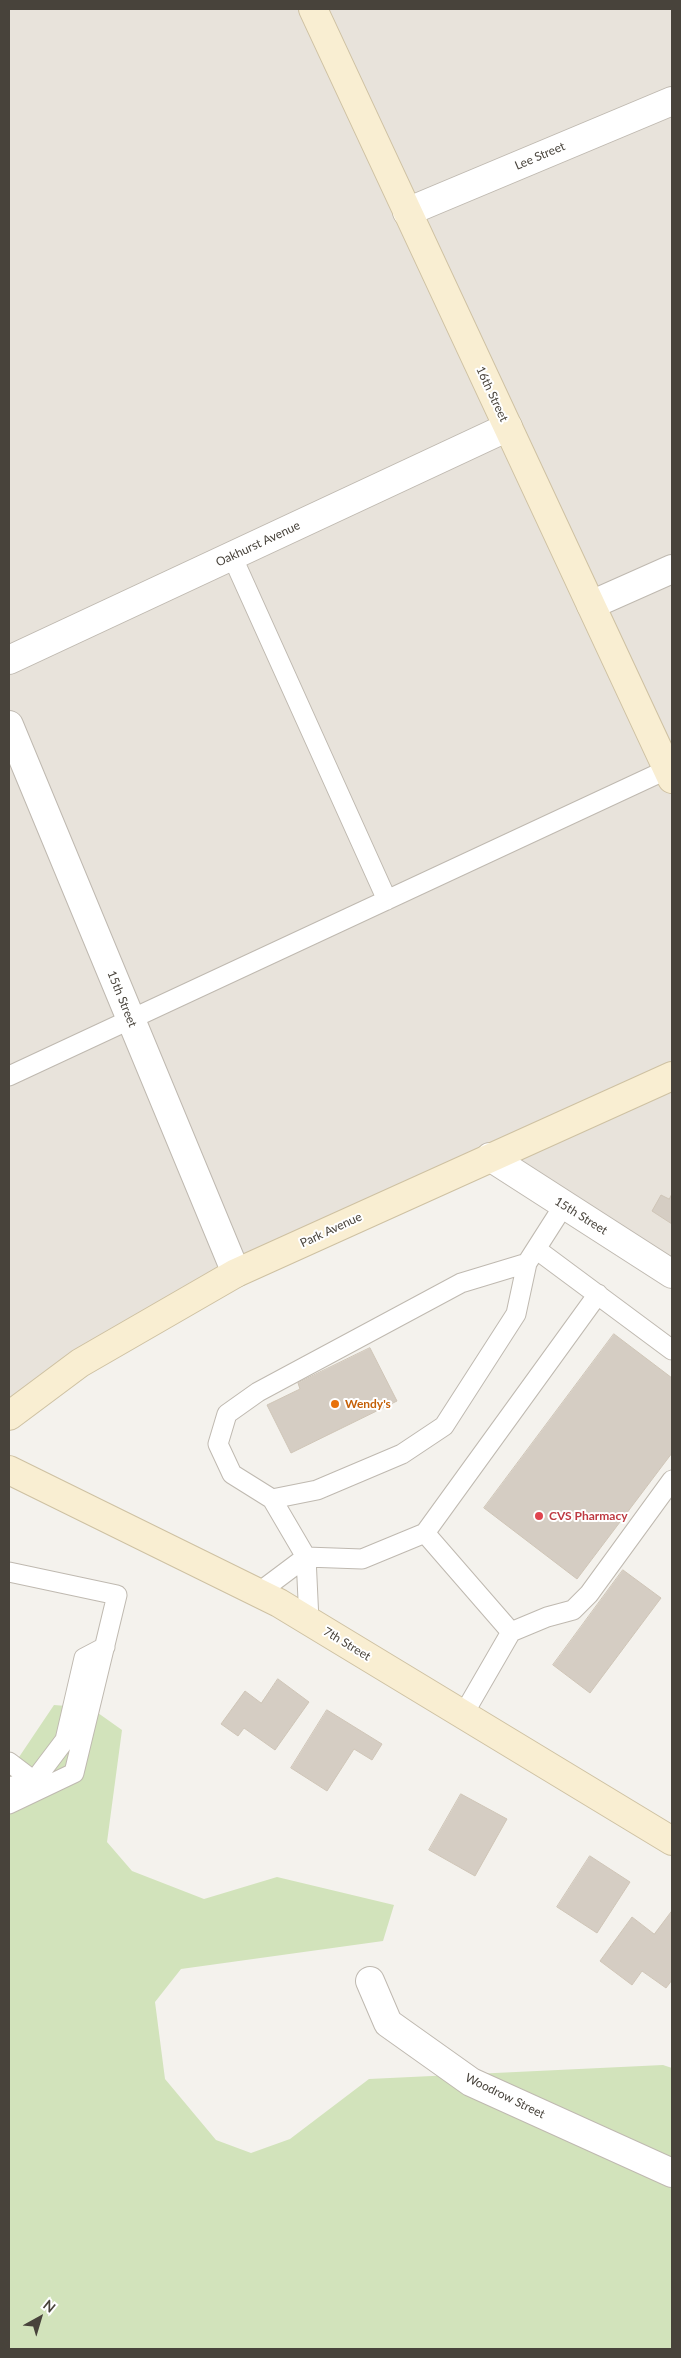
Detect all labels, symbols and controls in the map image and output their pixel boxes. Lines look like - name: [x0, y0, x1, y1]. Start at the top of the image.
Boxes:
- street label: Lee Street: [513, 139, 567, 173]
- street label: 16th Street: [473, 364, 511, 424]
- street label: Oakhurst Avenue: [213, 518, 303, 570]
- street label: 15th Street: [104, 969, 140, 1029]
- street label: 15th Street: [552, 1194, 610, 1238]
- street label: Park Avenue: [298, 1209, 364, 1251]
- place label: Wendy's: [345, 1397, 391, 1411]
- marker: Wendy's: [329, 1398, 341, 1410]
- place label: CVS Pharmacy: [549, 1509, 628, 1523]
- marker: CVS Pharmacy: [533, 1510, 545, 1522]
- street label: 7th Street: [321, 1624, 373, 1664]
- street label: Woodrow Street: [463, 2070, 547, 2122]
- north arrow: [15, 2293, 65, 2343]
- text: N: [40, 2296, 59, 2316]

